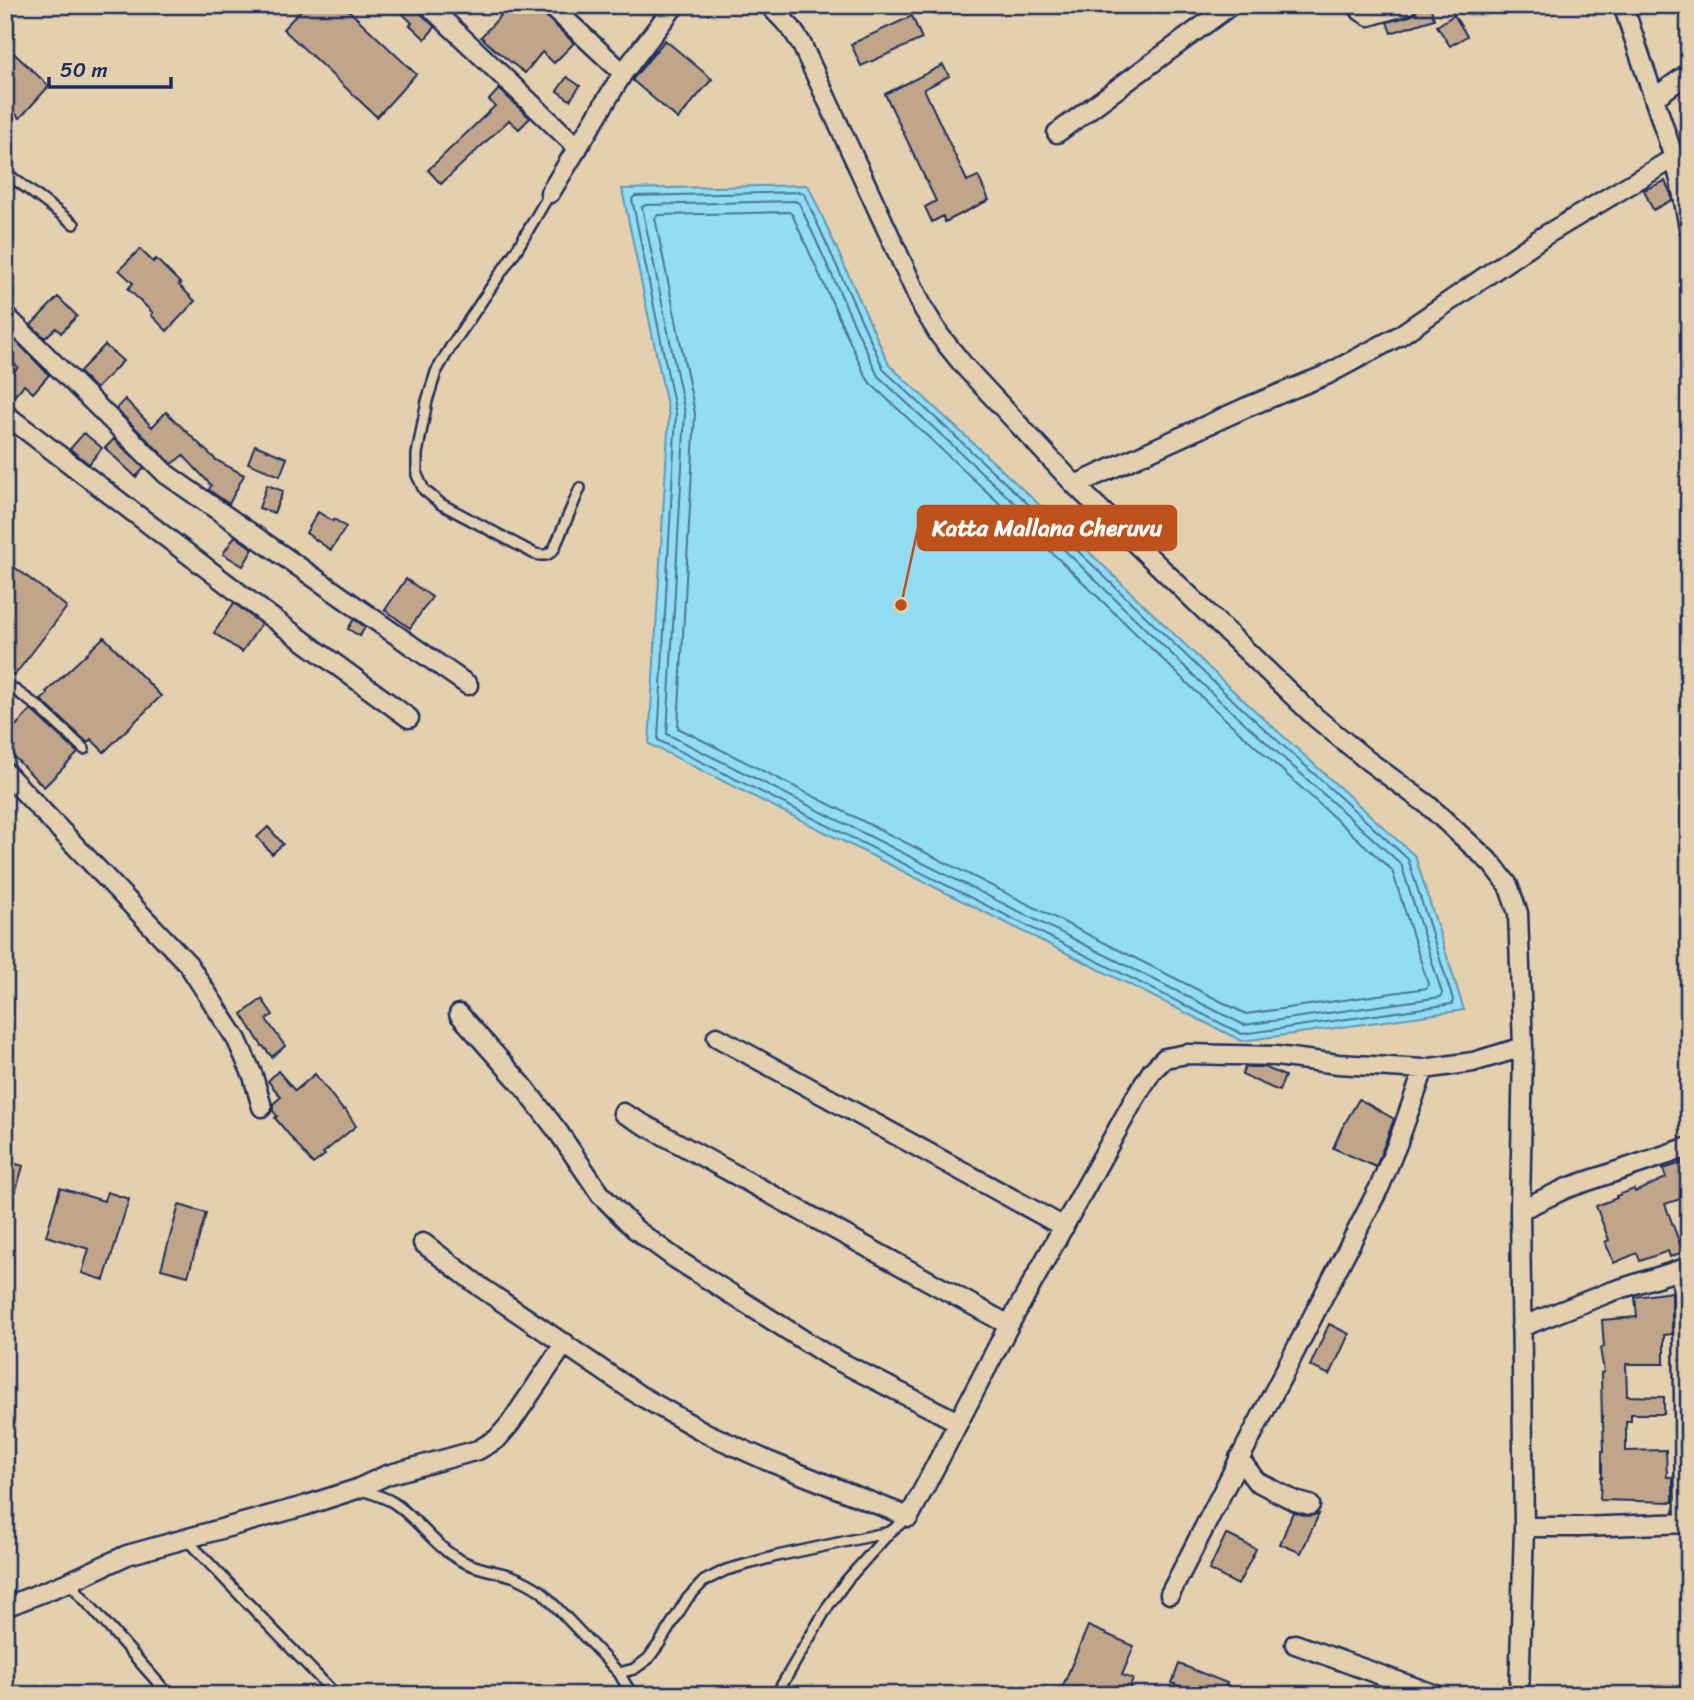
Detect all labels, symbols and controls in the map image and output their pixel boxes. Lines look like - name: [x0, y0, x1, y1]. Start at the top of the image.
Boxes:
- scale bar: [49, 46, 172, 90]
- text: 50 m: [60, 51, 108, 89]
- callout: Katta Mallana Cheruvu: [918, 506, 1176, 550]
- text: Katta Mallana Cheruvu: [931, 508, 1163, 549]

